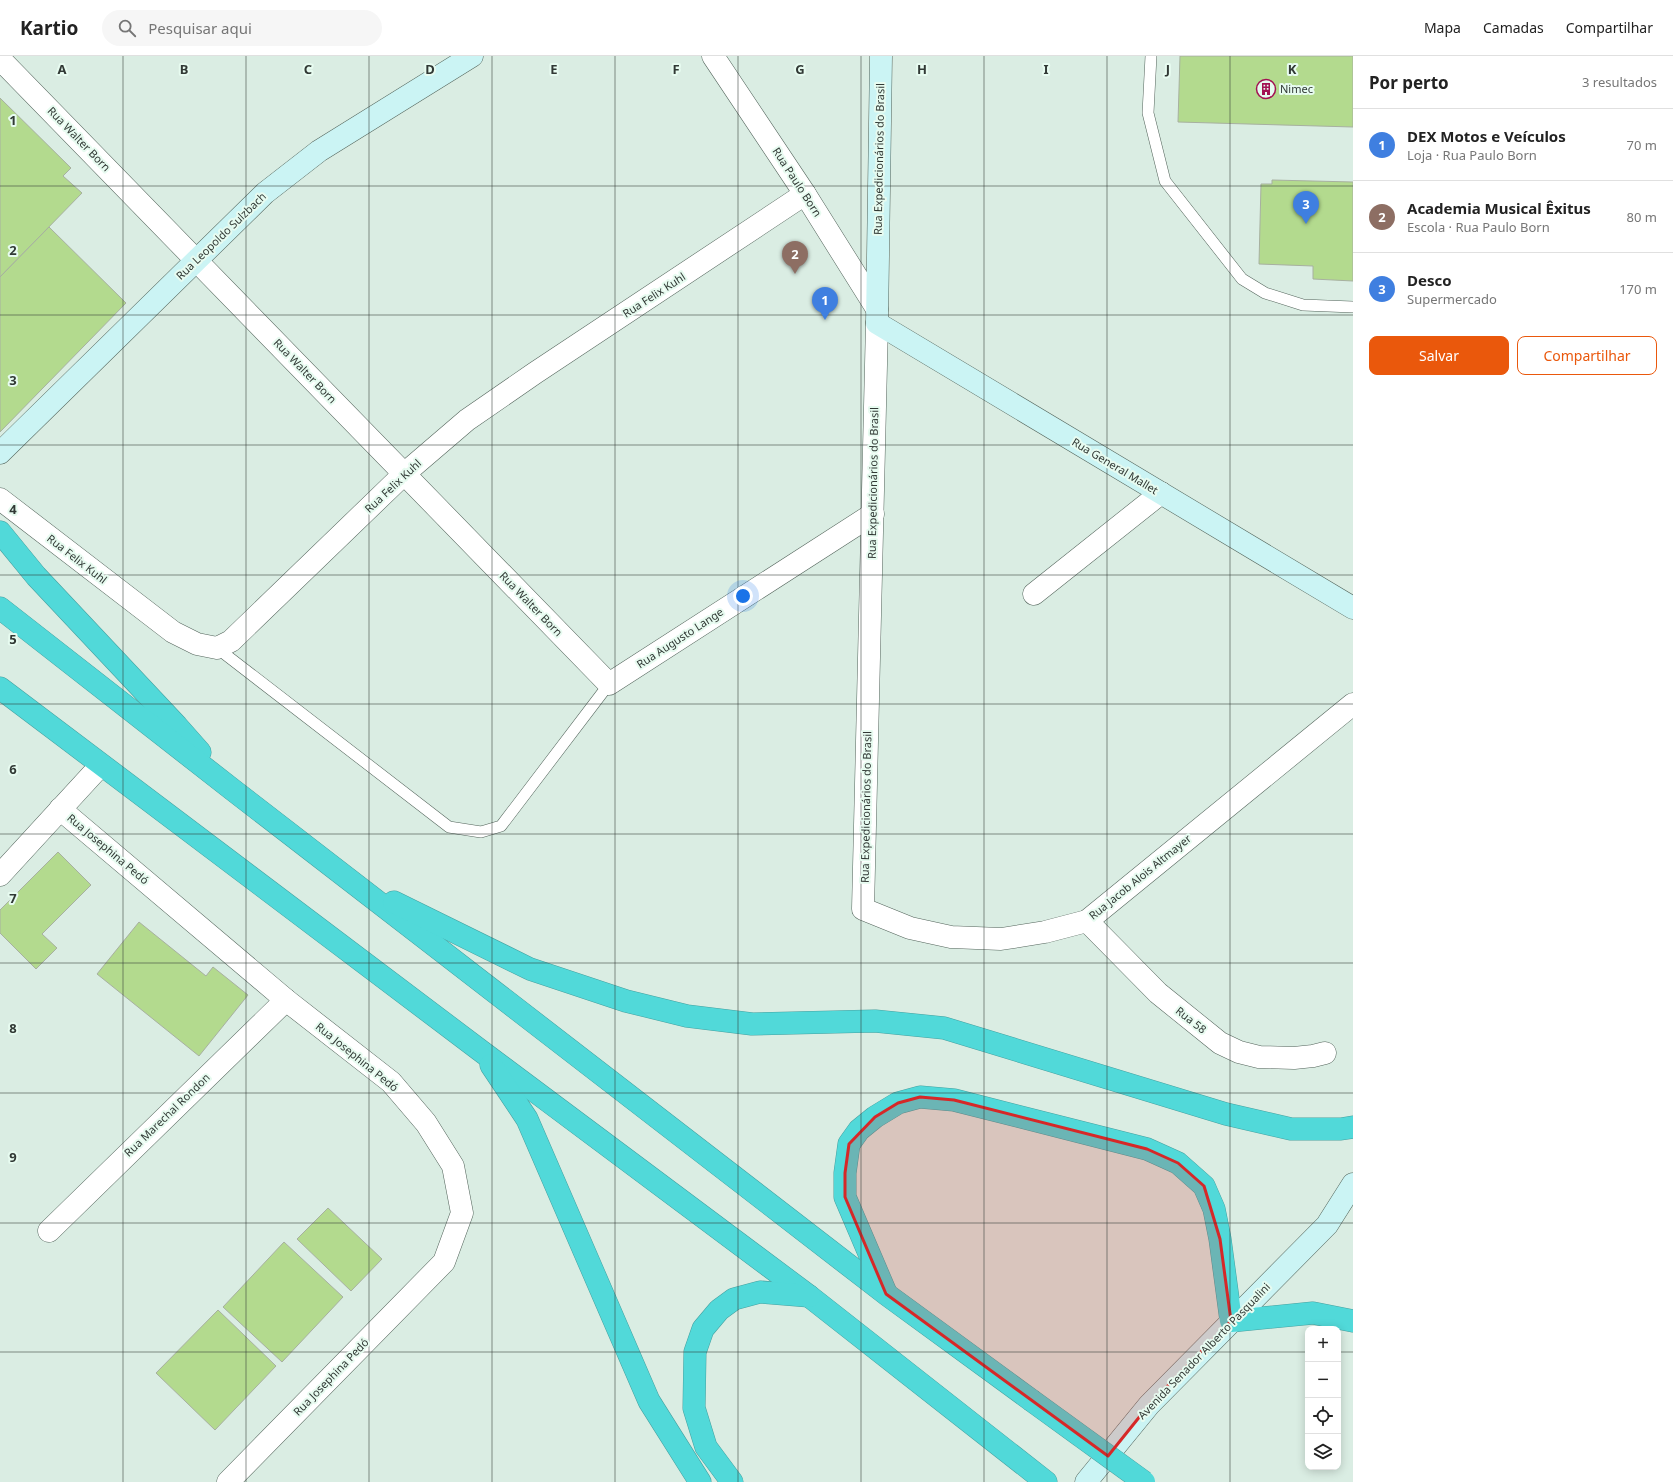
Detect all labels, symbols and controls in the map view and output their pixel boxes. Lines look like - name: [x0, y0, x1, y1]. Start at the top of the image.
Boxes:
- search box: [102, 10, 382, 46]
- text: Kartio: [20, 15, 78, 41]
- icon: search: [116, 17, 138, 39]
- text: Pesquisar aqui: [148, 18, 252, 38]
- text: Mapa: [1424, 18, 1461, 37]
- text: Camadas: [1483, 18, 1544, 37]
- text: Compartilhar: [1566, 18, 1653, 37]
- text: A: [58, 60, 67, 78]
- text: B: [180, 60, 188, 78]
- text: C: [304, 60, 312, 78]
- text: D: [425, 60, 435, 78]
- text: E: [550, 60, 558, 78]
- text: F: [672, 60, 680, 78]
- text: G: [795, 60, 805, 78]
- text: H: [917, 60, 927, 78]
- text: I: [1043, 60, 1049, 78]
- text: J: [1165, 60, 1170, 78]
- text: K: [1288, 60, 1297, 78]
- text: Por perto: [1369, 71, 1449, 94]
- text: 3 resultados: [1582, 73, 1657, 91]
- building icon: Nimec: [1255, 78, 1277, 100]
- place label: Nimec: [1280, 81, 1313, 96]
- street label: Rua Expedicionários do Brasil: [870, 83, 887, 235]
- street label: Rua Walter Born: [45, 103, 114, 174]
- text: 1: [9, 111, 17, 129]
- text: DEX Motos e Veículos: [1407, 126, 1566, 146]
- text: 1: [1378, 136, 1386, 154]
- text: 70 m: [1627, 136, 1657, 154]
- street label: Rua Paulo Born: [769, 144, 825, 219]
- text: Loja · Rua Paulo Born: [1407, 146, 1537, 164]
- street label: Rua Leopoldo Sulzbach: [172, 189, 269, 283]
- pin: 3: [1293, 191, 1319, 224]
- text: Academia Musical Êxitus: [1407, 198, 1591, 218]
- text: 2: [1378, 208, 1386, 226]
- text: 80 m: [1627, 208, 1657, 226]
- text: Escola · Rua Paulo Born: [1407, 218, 1550, 236]
- text: 2: [9, 241, 17, 259]
- pin: 2: [782, 241, 808, 274]
- street label: Rua Felix Kuhl: [619, 269, 688, 321]
- text: Desco: [1407, 270, 1452, 290]
- text: 3: [1378, 280, 1386, 298]
- text: 170 m: [1619, 280, 1657, 298]
- pin: 1: [812, 287, 838, 320]
- text: Supermercado: [1407, 290, 1497, 308]
- street label: Rua Walter Born: [271, 335, 340, 406]
- button: Salvar: [1369, 336, 1509, 375]
- button: Compartilhar: [1517, 336, 1657, 375]
- text: 3: [9, 371, 17, 389]
- street label: Rua Expedicionários do Brasil: [864, 407, 881, 559]
- street label: Rua General Mallet: [1069, 434, 1161, 497]
- street label: Rua Felix Kuhl: [361, 456, 424, 516]
- text: 4: [9, 500, 17, 518]
- street label: Rua Felix Kuhl: [44, 530, 110, 587]
- street label: Rua Walter Born: [497, 568, 566, 639]
- your location: [733, 586, 753, 606]
- street label: Rua Augusto Lange: [633, 604, 726, 671]
- text: 5: [9, 630, 17, 648]
- street label: Rua Expedicionários do Brasil: [857, 731, 874, 883]
- text: 6: [9, 760, 17, 778]
- street label: Rua Josephina Pedó: [64, 810, 153, 887]
- street label: Rua Jacob Alois Altmayer: [1085, 830, 1194, 923]
- text: 7: [9, 889, 17, 907]
- street label: Rua 58: [1173, 1003, 1210, 1036]
- text: 8: [9, 1019, 17, 1037]
- street label: Rua Josephina Pedó: [313, 1019, 402, 1095]
- street label: Rua Marechal Rondon: [121, 1070, 213, 1160]
- text: 9: [9, 1148, 17, 1166]
- street label: Avenida Senador Alberto Pasqualini: [1134, 1279, 1273, 1422]
- map controls: [1305, 1326, 1341, 1470]
- button: +: [1305, 1326, 1341, 1362]
- street label: Rua Josephina Pedó: [290, 1334, 372, 1419]
- button: −: [1305, 1362, 1341, 1398]
- button: locate: [1305, 1398, 1341, 1434]
- button: layers: [1305, 1434, 1341, 1470]

